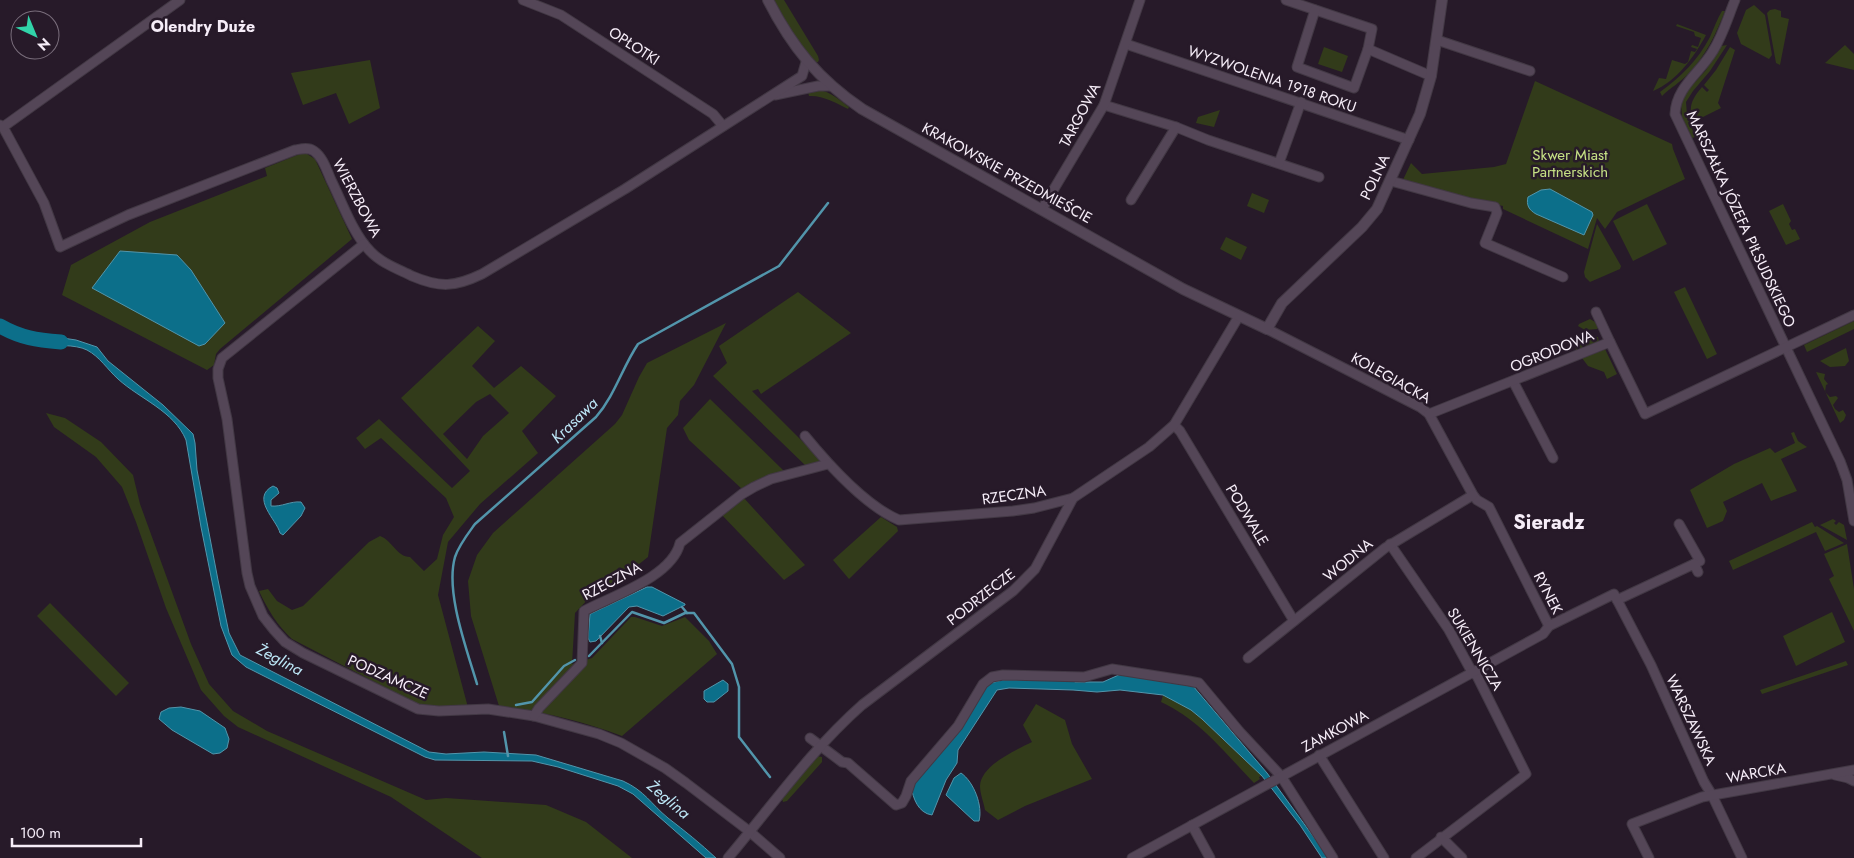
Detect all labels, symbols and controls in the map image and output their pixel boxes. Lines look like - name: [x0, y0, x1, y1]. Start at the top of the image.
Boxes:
- north arrow: [10, 10, 60, 60]
- district label: Olendry Duże: [151, 15, 255, 38]
- street label: OPŁOTKI: [604, 21, 664, 71]
- text: N: [33, 33, 55, 55]
- street label: WYZWOLENIA 1918 ROKU: [1185, 40, 1359, 118]
- street label: TARGOWA: [1054, 79, 1106, 151]
- street label: MARSZAŁKA JÓZEFA PIŁSUDSKIEGO: [1681, 107, 1801, 331]
- street label: KRAKOWSKIE PRZEDMIEŚCIE: [918, 117, 1096, 229]
- park label: Skwer Miast Partnerskich: [1532, 144, 1608, 183]
- street label: POLNA: [1355, 150, 1396, 204]
- street label: WIERZBOWA: [327, 155, 387, 241]
- street label: OGRODOWA: [1507, 324, 1597, 378]
- street label: KOLEGIACKA: [1347, 347, 1435, 409]
- water label: Krasawa: [546, 392, 603, 449]
- street label: RZECZNA: [980, 480, 1048, 510]
- street label: PODWALE: [1220, 480, 1274, 550]
- district label: Sieradz: [1513, 508, 1585, 537]
- street label: WODNA: [1318, 533, 1378, 587]
- street label: RZECZNA: [578, 556, 646, 606]
- street label: PODRZECZE: [942, 563, 1020, 631]
- street label: RYNEK: [1528, 568, 1568, 619]
- street label: SUKIENNICZA: [1442, 603, 1508, 695]
- water label: Żeglina: [251, 637, 307, 681]
- street label: PODZAMCZE: [344, 649, 432, 705]
- street label: WARSZAWSKA: [1660, 671, 1722, 769]
- street label: ZAMKOWA: [1298, 704, 1372, 758]
- street label: WARCKA: [1724, 757, 1788, 789]
- water label: Żeglina: [641, 774, 695, 824]
- scale bar: [12, 816, 141, 848]
- text: 100 m: [20, 822, 61, 844]

